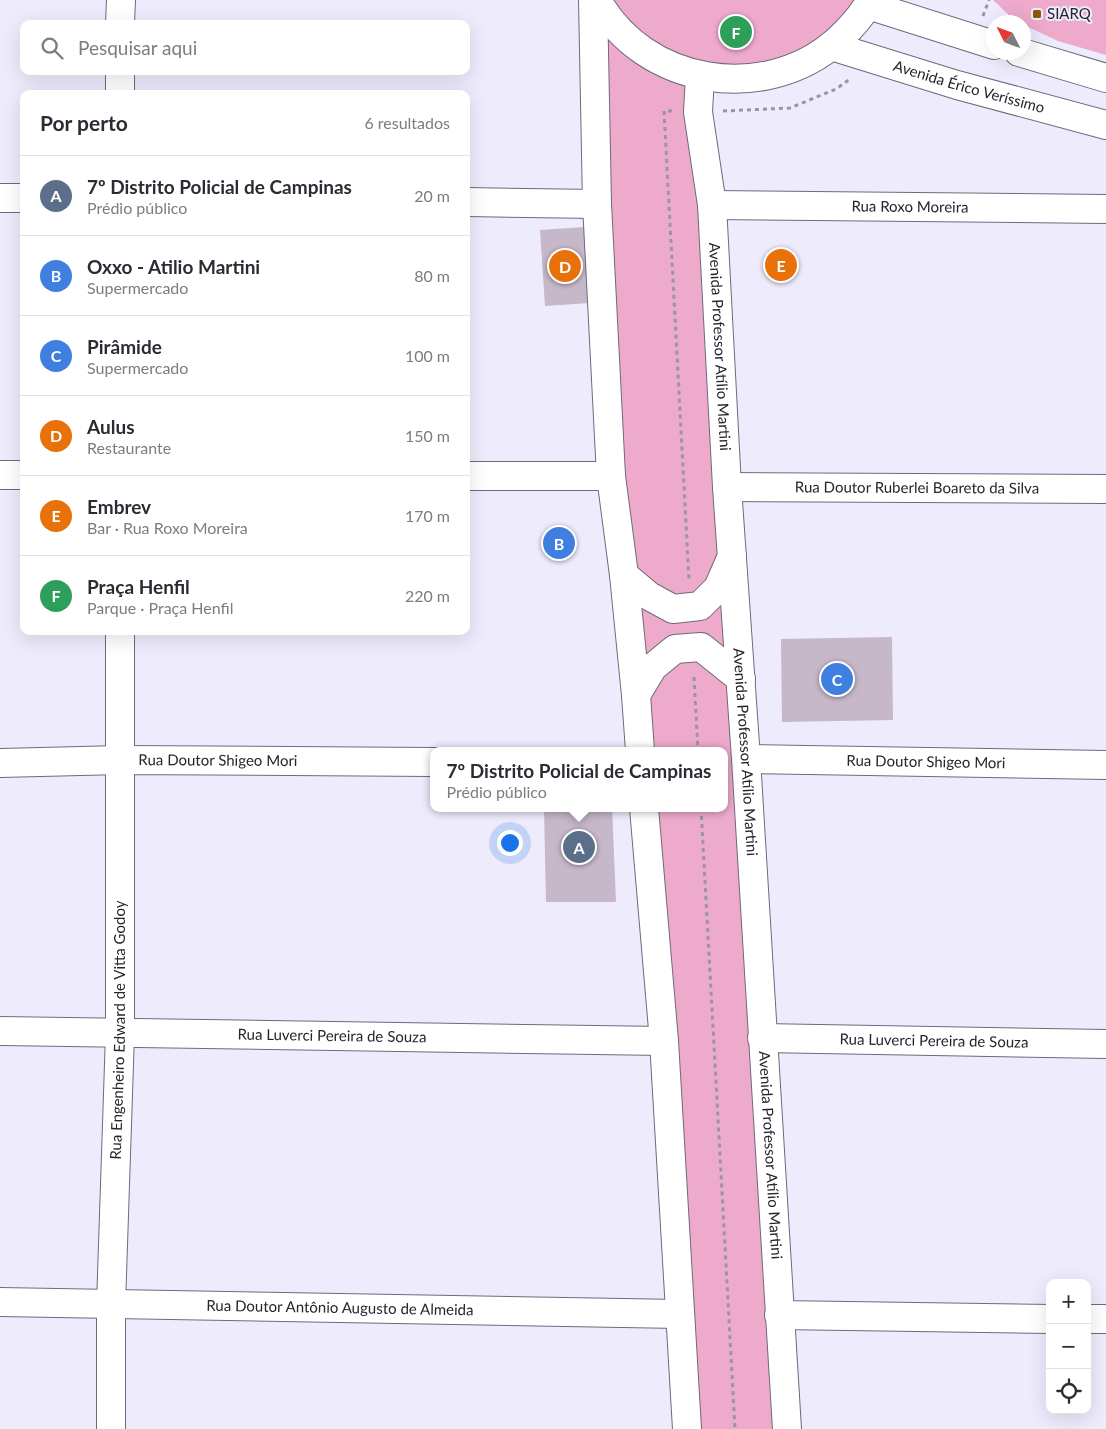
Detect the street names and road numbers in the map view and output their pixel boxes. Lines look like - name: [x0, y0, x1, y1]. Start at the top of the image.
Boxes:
- street label: Avenida Érico Veríssimo: [891, 56, 1047, 116]
- street label: Rua Roxo Moreira: [851, 196, 969, 216]
- street label: Avenida Professor Atílio Martini: [706, 242, 735, 451]
- street label: Rua Doutor Ruberlei Boareto da Silva: [795, 477, 1039, 497]
- street label: Avenida Professor Atílio Martini: [730, 647, 762, 856]
- street label: Rua Doutor Shigeo Mori: [138, 750, 298, 769]
- street label: Rua Doutor Shigeo Mori: [846, 751, 1006, 771]
- street label: Rua Engenheiro Edward de Vitta Godoy: [106, 900, 128, 1160]
- street label: Rua Luverci Pereira de Souza: [237, 1025, 427, 1045]
- street label: Rua Luverci Pereira de Souza: [839, 1029, 1029, 1051]
- street label: Avenida Professor Atílio Martini: [756, 1050, 787, 1260]
- street label: Rua Doutor Antônio Augusto de Almeida: [206, 1296, 474, 1318]

